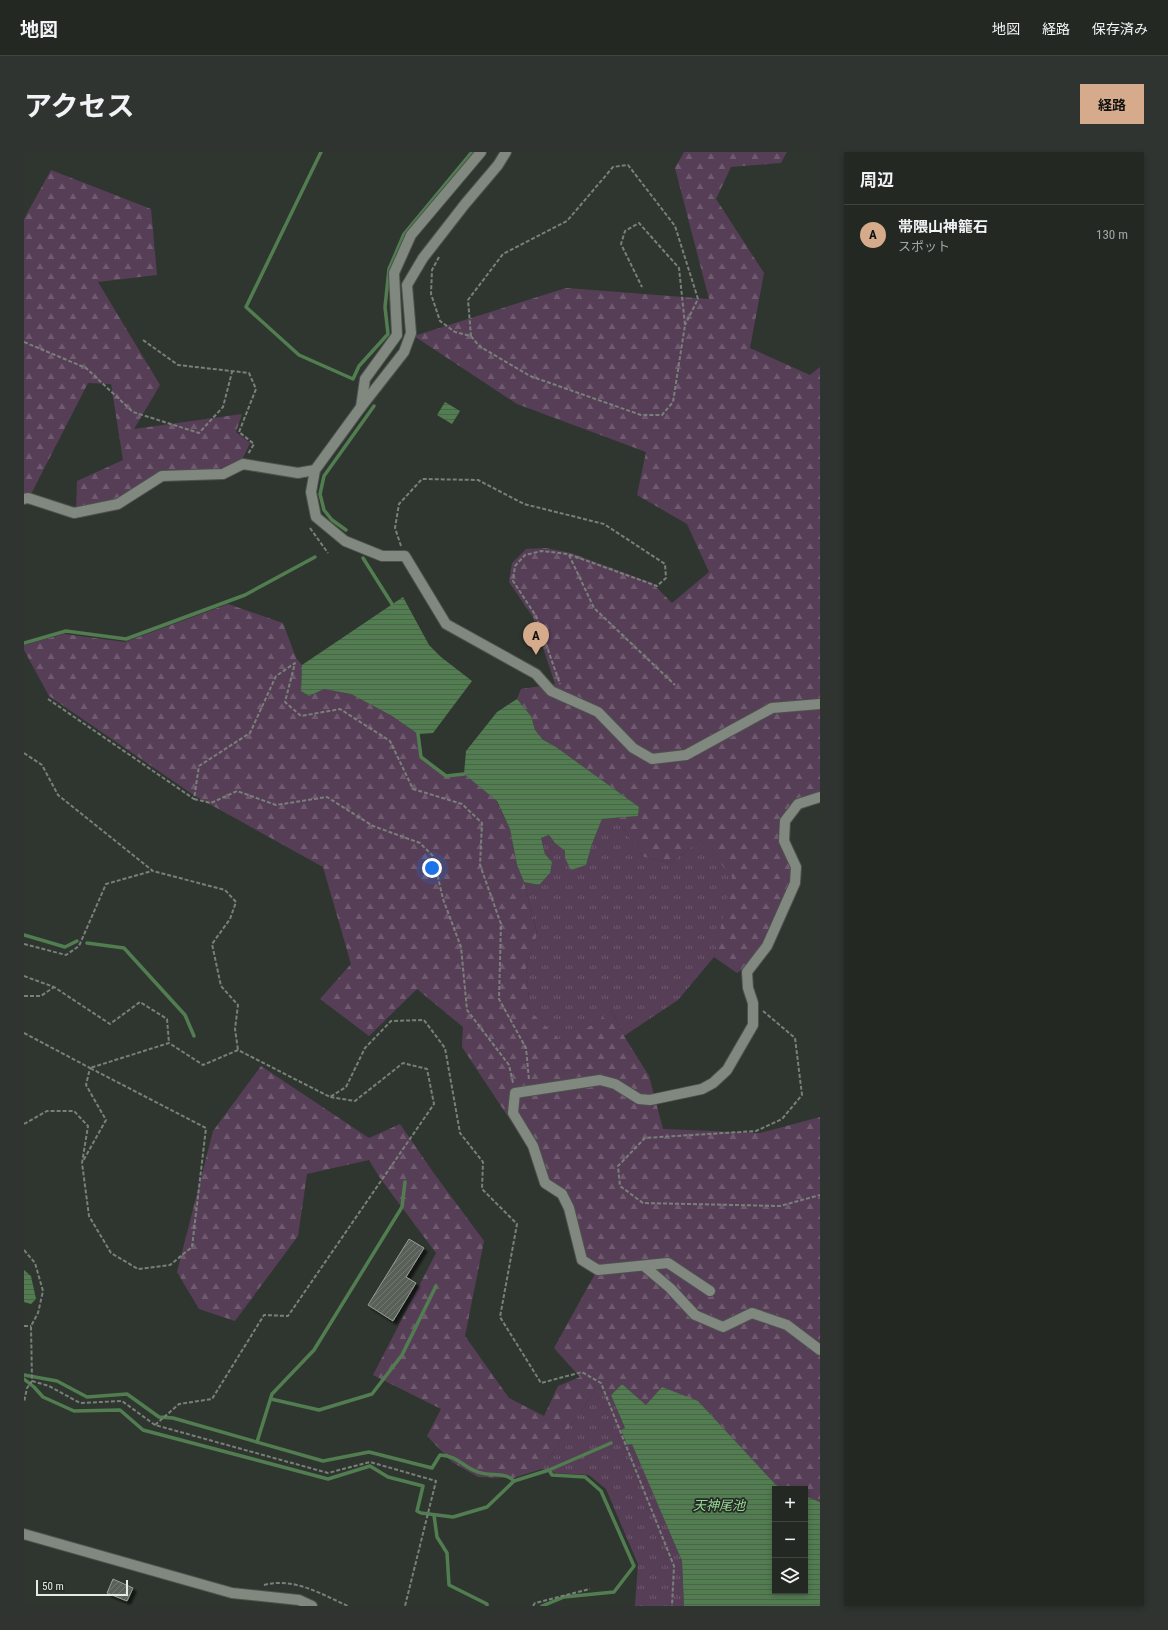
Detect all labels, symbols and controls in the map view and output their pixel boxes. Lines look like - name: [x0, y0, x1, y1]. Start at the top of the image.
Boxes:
- text: 地図: [20, 18, 58, 41]
- text: 地図: [992, 21, 1020, 37]
- text: 経路: [1042, 21, 1070, 37]
- text: 保存済み: [1092, 21, 1148, 37]
- button: 経路: [1080, 84, 1144, 124]
- text: アクセス: [24, 90, 135, 123]
- text: 周辺: [860, 170, 894, 190]
- text: 帯隈山神籠石: [898, 218, 988, 236]
- text: A: [869, 227, 877, 242]
- text: 130 m: [1096, 227, 1128, 242]
- text: スポット: [898, 239, 950, 254]
- pin: A: [523, 622, 549, 655]
- your location: [422, 858, 442, 878]
- map controls: [772, 1486, 808, 1594]
- button: +: [772, 1486, 808, 1522]
- water label: 天神尾池: [693, 1498, 747, 1513]
- button: −: [772, 1522, 808, 1558]
- button: layers: [772, 1558, 808, 1594]
- scale bar: [36, 1578, 128, 1597]
- text: 50 m: [42, 1580, 64, 1593]

